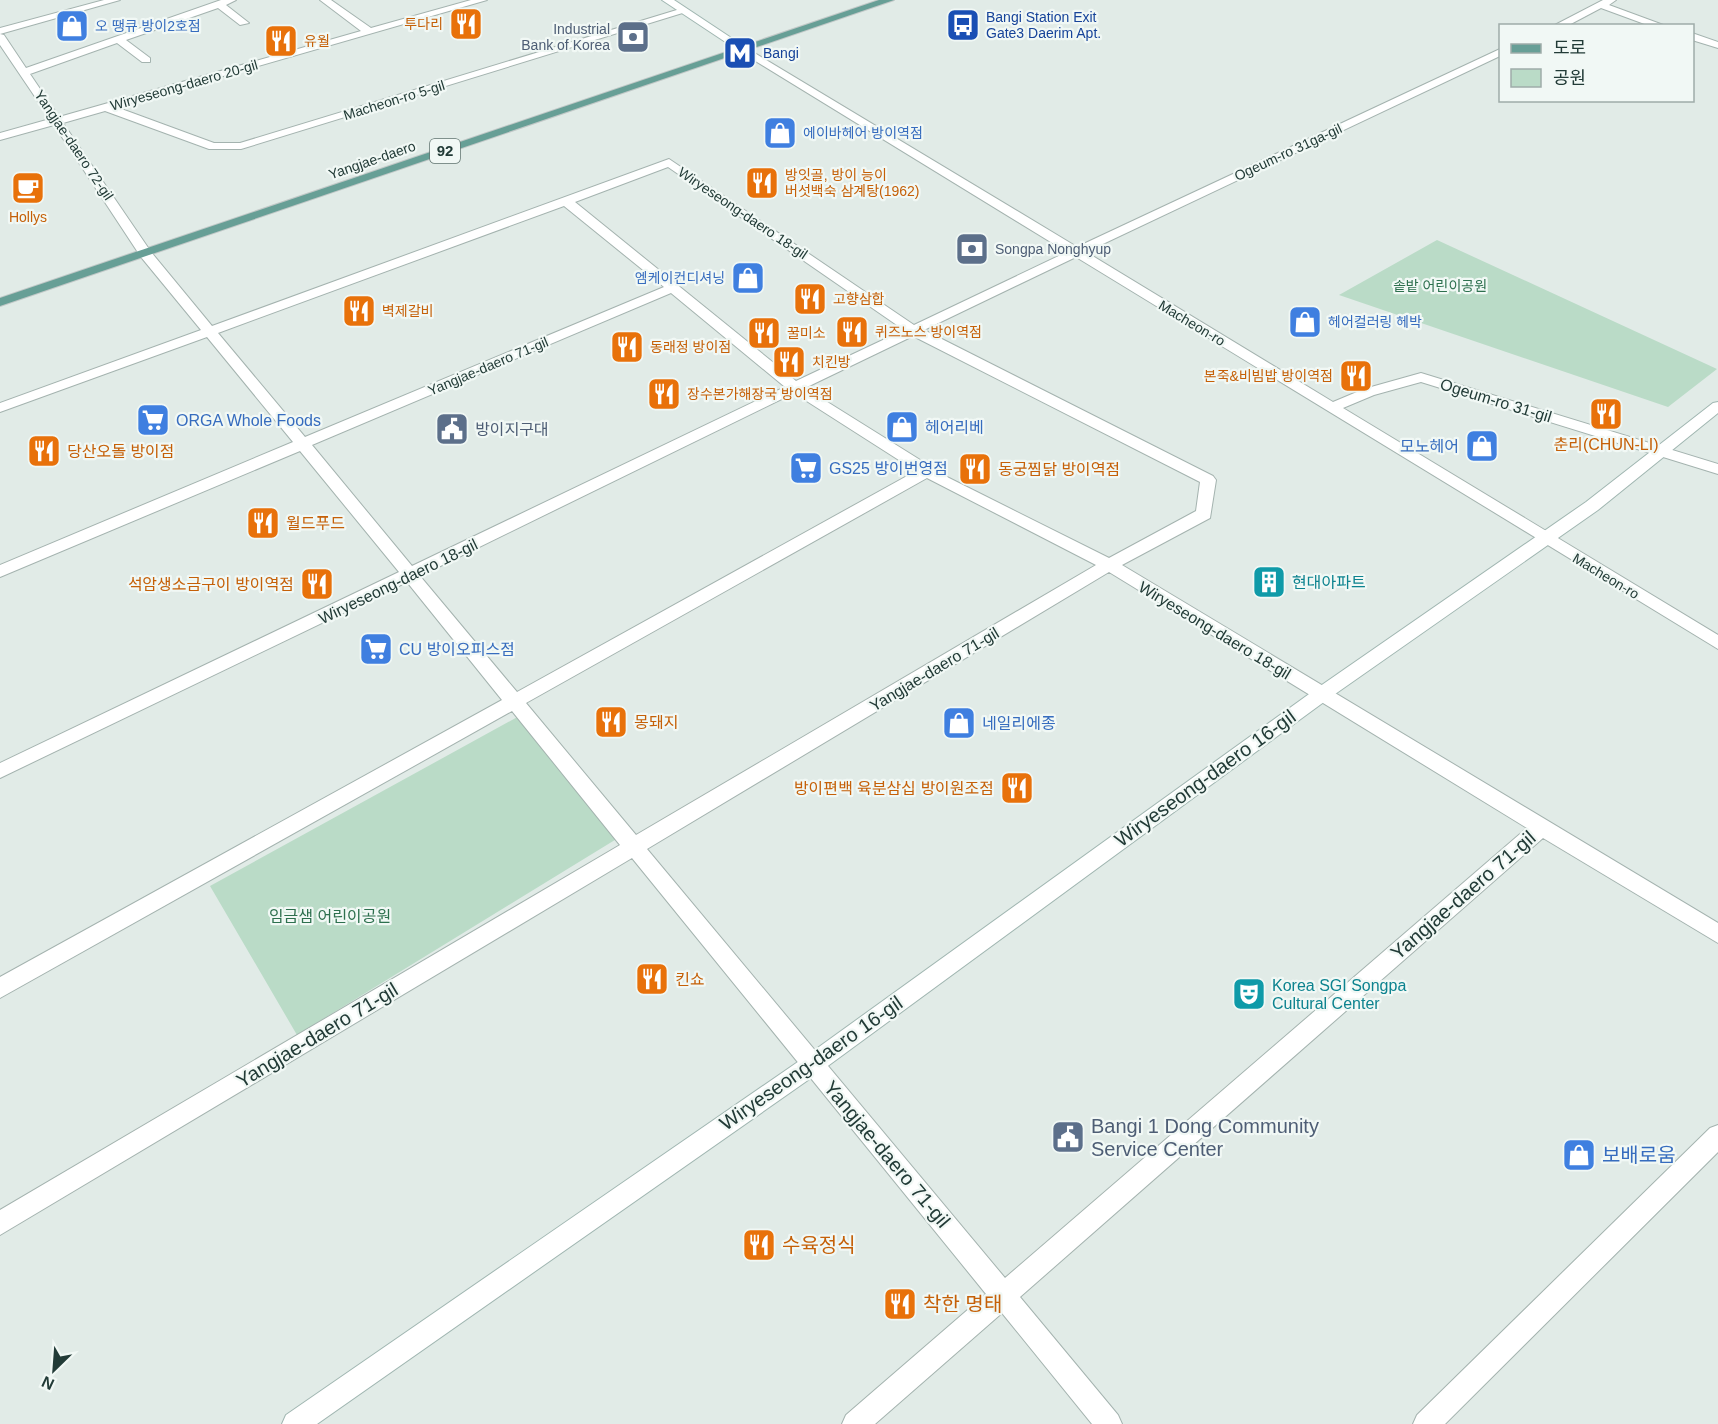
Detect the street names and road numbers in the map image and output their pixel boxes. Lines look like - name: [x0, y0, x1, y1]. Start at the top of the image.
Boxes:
- street label: Wiryeseong-daero 20-gil: [108, 56, 260, 114]
- street label: Macheon-ro 5-gil: [341, 77, 447, 123]
- street label: Yangjae-daero 72-gil: [31, 87, 117, 203]
- street label: Ogeum-ro 31ga-gil: [1232, 120, 1344, 184]
- street label: Yangjae-daero: [326, 138, 418, 182]
- road number: 92: [430, 139, 460, 163]
- street label: Wiryeseong-daero 18-gil: [675, 164, 811, 262]
- street label: Macheon-ro: [1156, 297, 1228, 349]
- street label: Yangjae-daero 71-gil: [426, 333, 550, 399]
- street label: Ogeum-ro 31-gil: [1438, 375, 1554, 426]
- street label: Wiryeseong-daero 18-gil: [316, 536, 480, 627]
- street label: Macheon-ro: [1570, 550, 1642, 602]
- street label: Wiryeseong-daero 18-gil: [1136, 578, 1294, 683]
- street label: Yangjae-daero 71-gil: [867, 624, 1002, 715]
- street label: Wiryeseong-daero 16-gil: [1110, 705, 1300, 851]
- street label: Yangjae-daero 71-gil: [1386, 826, 1540, 964]
- street label: Yangjae-daero 71-gil: [232, 978, 402, 1092]
- street label: Wiryeseong-daero 16-gil: [715, 992, 907, 1134]
- street label: Yangjae-daero 71-gil: [819, 1076, 955, 1232]

